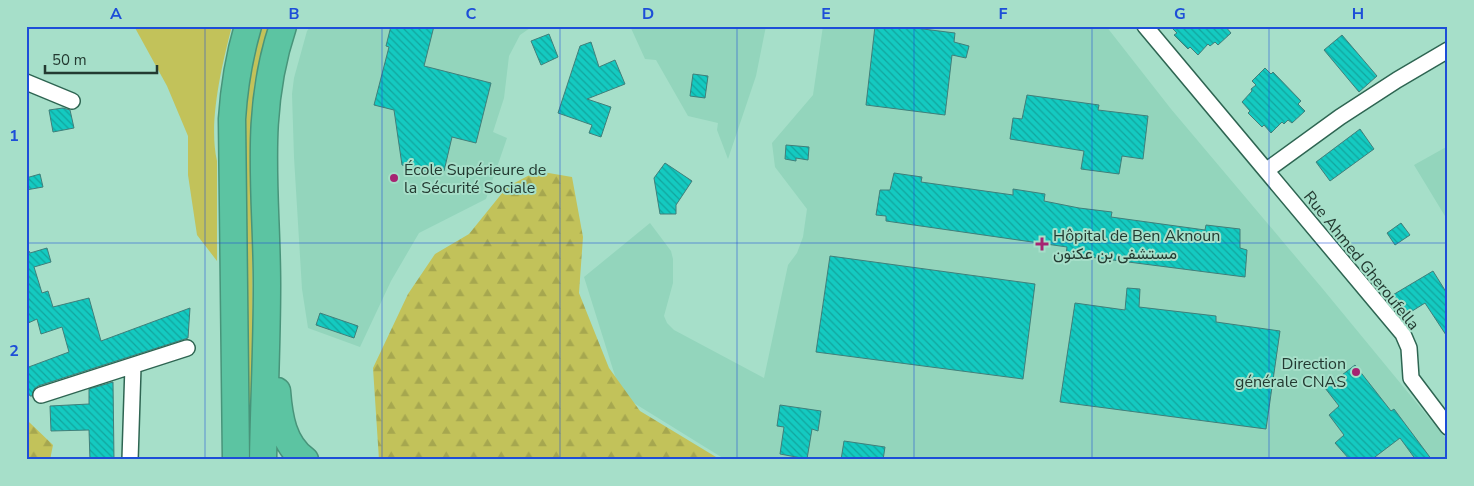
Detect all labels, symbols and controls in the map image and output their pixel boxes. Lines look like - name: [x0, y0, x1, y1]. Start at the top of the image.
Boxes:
- text: A: [110, 3, 122, 25]
- text: B: [288, 3, 300, 25]
- text: C: [466, 3, 477, 25]
- text: D: [642, 3, 654, 25]
- text: E: [821, 3, 831, 25]
- text: F: [999, 3, 1008, 25]
- text: G: [1174, 3, 1186, 25]
- text: H: [1352, 3, 1364, 25]
- scale bar: [45, 42, 158, 74]
- text: 50 m: [52, 50, 87, 70]
- text: 1: [9, 125, 19, 147]
- place label: École Supérieure de la Sécurité Sociale: [404, 159, 546, 199]
- marker: École Supérieure de la Sécurité Sociale: [388, 172, 400, 184]
- street label: Rue Ahmed Gheroufella: [1298, 186, 1424, 335]
- place label: Hôpital de Ben Aknoun مستشفى بن عكنون: [1053, 225, 1220, 265]
- marker: Hôpital de Ben Aknoun مستشفى بن عكنون: [1035, 237, 1049, 251]
- text: 2: [9, 340, 19, 362]
- place label: Direction générale CNAS: [1235, 353, 1346, 393]
- marker: Direction générale CNAS: [1350, 366, 1362, 378]

